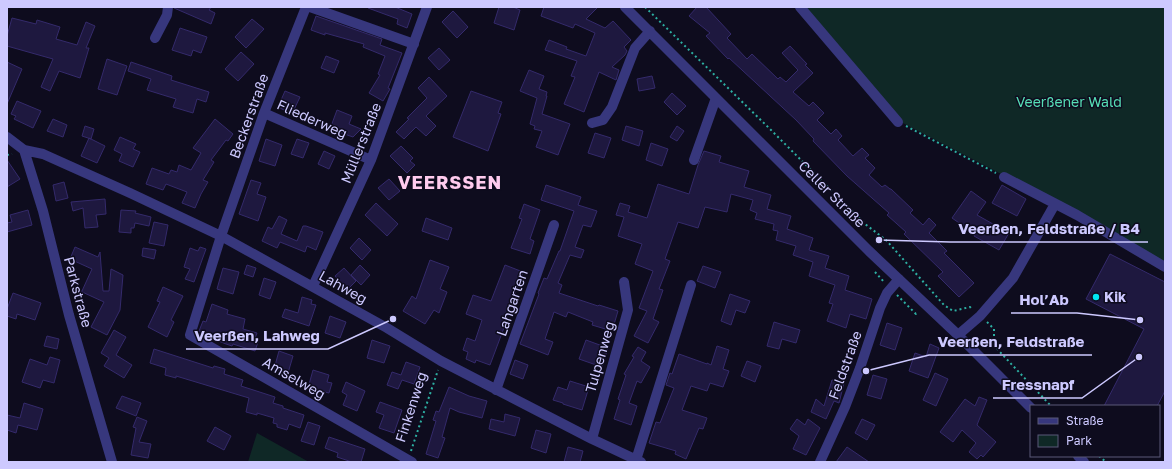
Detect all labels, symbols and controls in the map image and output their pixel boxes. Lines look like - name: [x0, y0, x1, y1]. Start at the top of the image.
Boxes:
- street label: Beckerstraße: [225, 71, 272, 160]
- park label: Veerßener Wald: [1016, 93, 1122, 110]
- street label: Fliederweg: [274, 96, 350, 142]
- street label: Müllerstraße: [337, 100, 384, 186]
- street label: Celler Straße: [795, 157, 869, 231]
- district label: VEERSSEN: [398, 171, 502, 193]
- callout: Veerßen, Feldstraße / B4: [950, 215, 1148, 242]
- text: Veerßen, Feldstraße / B4: [958, 219, 1140, 237]
- street label: Parkstraße: [61, 255, 96, 329]
- street label: Lahweg: [316, 266, 370, 307]
- street label: Lahgarten: [492, 267, 531, 338]
- callout: Hol’Ab: [1011, 286, 1077, 313]
- place label: Kik: [1104, 288, 1126, 305]
- text: Hol’Ab: [1019, 290, 1069, 308]
- marker: Kik: [1091, 292, 1101, 302]
- street label: Tulpenweg: [581, 319, 618, 395]
- callout: Veerßen, Lahweg: [186, 322, 328, 349]
- text: Veerßen, Lahweg: [194, 326, 320, 344]
- street label: Feldstraße: [824, 328, 865, 401]
- callout: Veerßen, Feldstraße: [929, 328, 1092, 355]
- text: Veerßen, Feldstraße: [938, 332, 1085, 350]
- street label: Amselweg: [260, 353, 329, 402]
- street label: Finkenweg: [391, 370, 430, 444]
- callout: Fressnapf: [993, 371, 1082, 398]
- text: Fressnapf: [1002, 375, 1075, 393]
- legend: [1030, 405, 1160, 457]
- text: Straße: [1066, 413, 1104, 428]
- text: Park: [1066, 433, 1092, 448]

